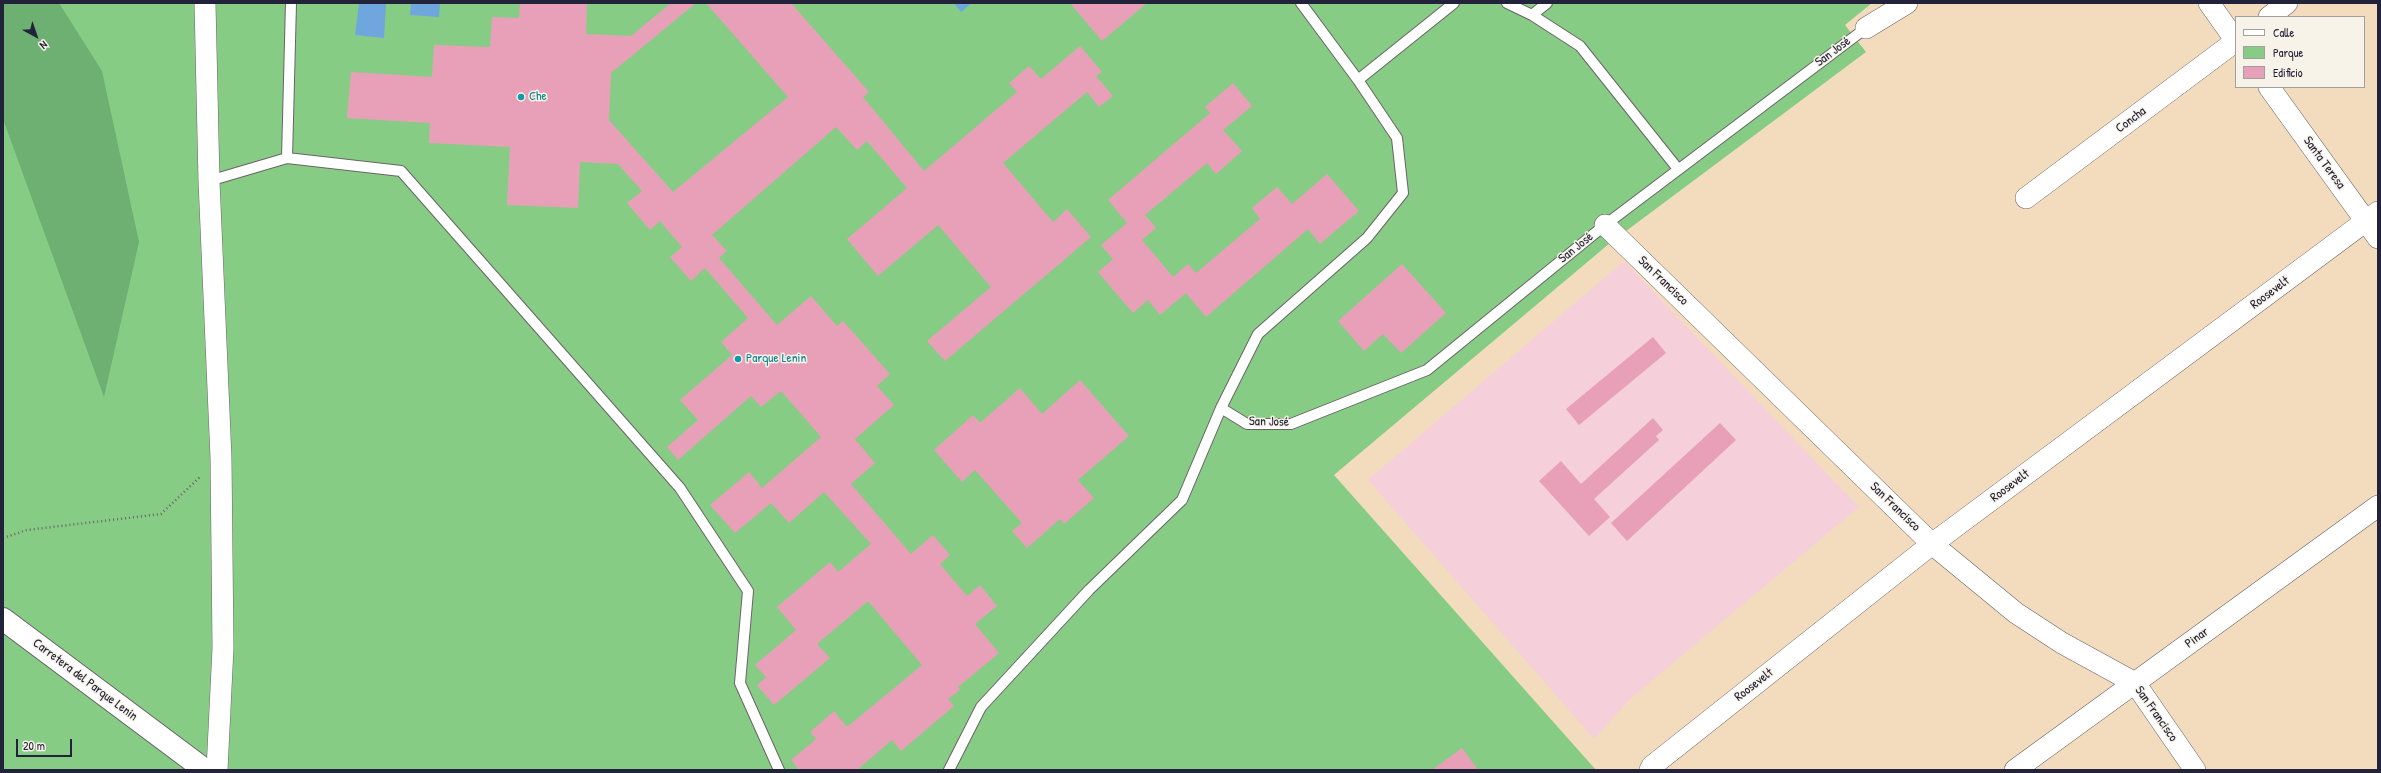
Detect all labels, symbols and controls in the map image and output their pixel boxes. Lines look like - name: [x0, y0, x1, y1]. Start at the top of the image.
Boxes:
- north arrow: [16, 16, 56, 56]
- legend: [2235, 16, 2365, 88]
- text: Calle: [2273, 24, 2294, 41]
- street label: San José: [1812, 34, 1854, 70]
- text: N: [37, 38, 50, 52]
- text: Parque: [2273, 44, 2303, 61]
- text: Edificio: [2273, 64, 2303, 81]
- place label: Che: [529, 89, 547, 105]
- marker: Che: [516, 92, 526, 102]
- street label: Concha: [2113, 104, 2149, 136]
- street label: Santa Teresa: [2300, 134, 2348, 192]
- street label: San José: [1555, 229, 1597, 267]
- street label: San Francisco: [1635, 253, 1691, 309]
- street label: Roosevelt: [2247, 273, 2293, 313]
- place label: Parque Lenin: [746, 351, 806, 367]
- marker: Parque Lenin: [733, 354, 743, 364]
- street label: San José: [1249, 414, 1289, 430]
- street label: Roosevelt: [1987, 466, 2033, 506]
- street label: San Francisco: [1867, 479, 1923, 535]
- street label: Pinar: [2182, 624, 2212, 652]
- street label: Carretera del Parque Lenin: [29, 635, 141, 725]
- street label: Roosevelt: [1732, 665, 1776, 705]
- street label: San Francisco: [2131, 683, 2181, 745]
- scale bar: [18, 731, 74, 757]
- text: 20 m: [23, 737, 45, 754]

